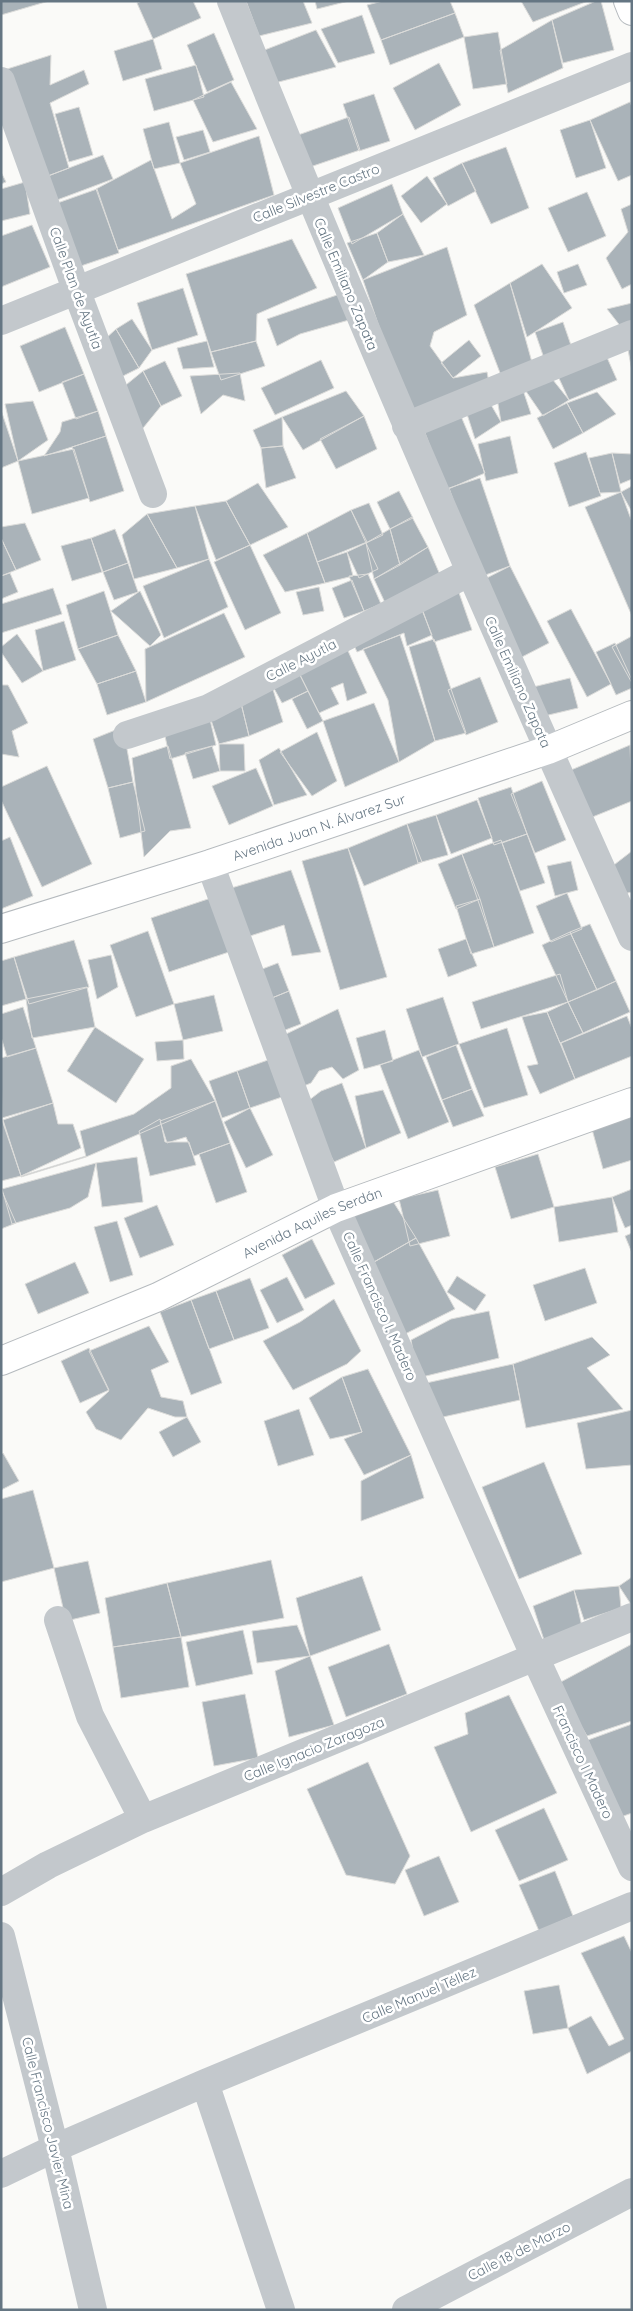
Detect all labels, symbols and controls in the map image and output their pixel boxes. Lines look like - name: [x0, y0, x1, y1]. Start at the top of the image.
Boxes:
- street label: Calle Silvestre Castro: [250, 159, 382, 227]
- street label: Calle Emiliano Zapata: [310, 215, 382, 353]
- street label: Calle Plan de Ayutla: [45, 224, 107, 352]
- street label: Calle Emiliano Zapata: [481, 613, 555, 751]
- street label: Calle Ayutla: [263, 635, 339, 685]
- street label: Avenida Juan N. Álvarez Sur: [230, 789, 408, 865]
- street label: Avenida Aquiles Serdán: [239, 1183, 385, 1262]
- street label: Calle Francisco I. Madero: [339, 1229, 421, 1383]
- street label: Francisco I Madero: [549, 1702, 617, 1822]
- street label: Calle Ignacio Zaragoza: [241, 1713, 387, 1785]
- street label: Calle Manuel Téllez: [359, 1963, 479, 2027]
- street label: Calle Francisco Javier Mina: [18, 2035, 78, 2211]
- street label: Calle 18 de Marzo: [465, 2217, 573, 2285]

